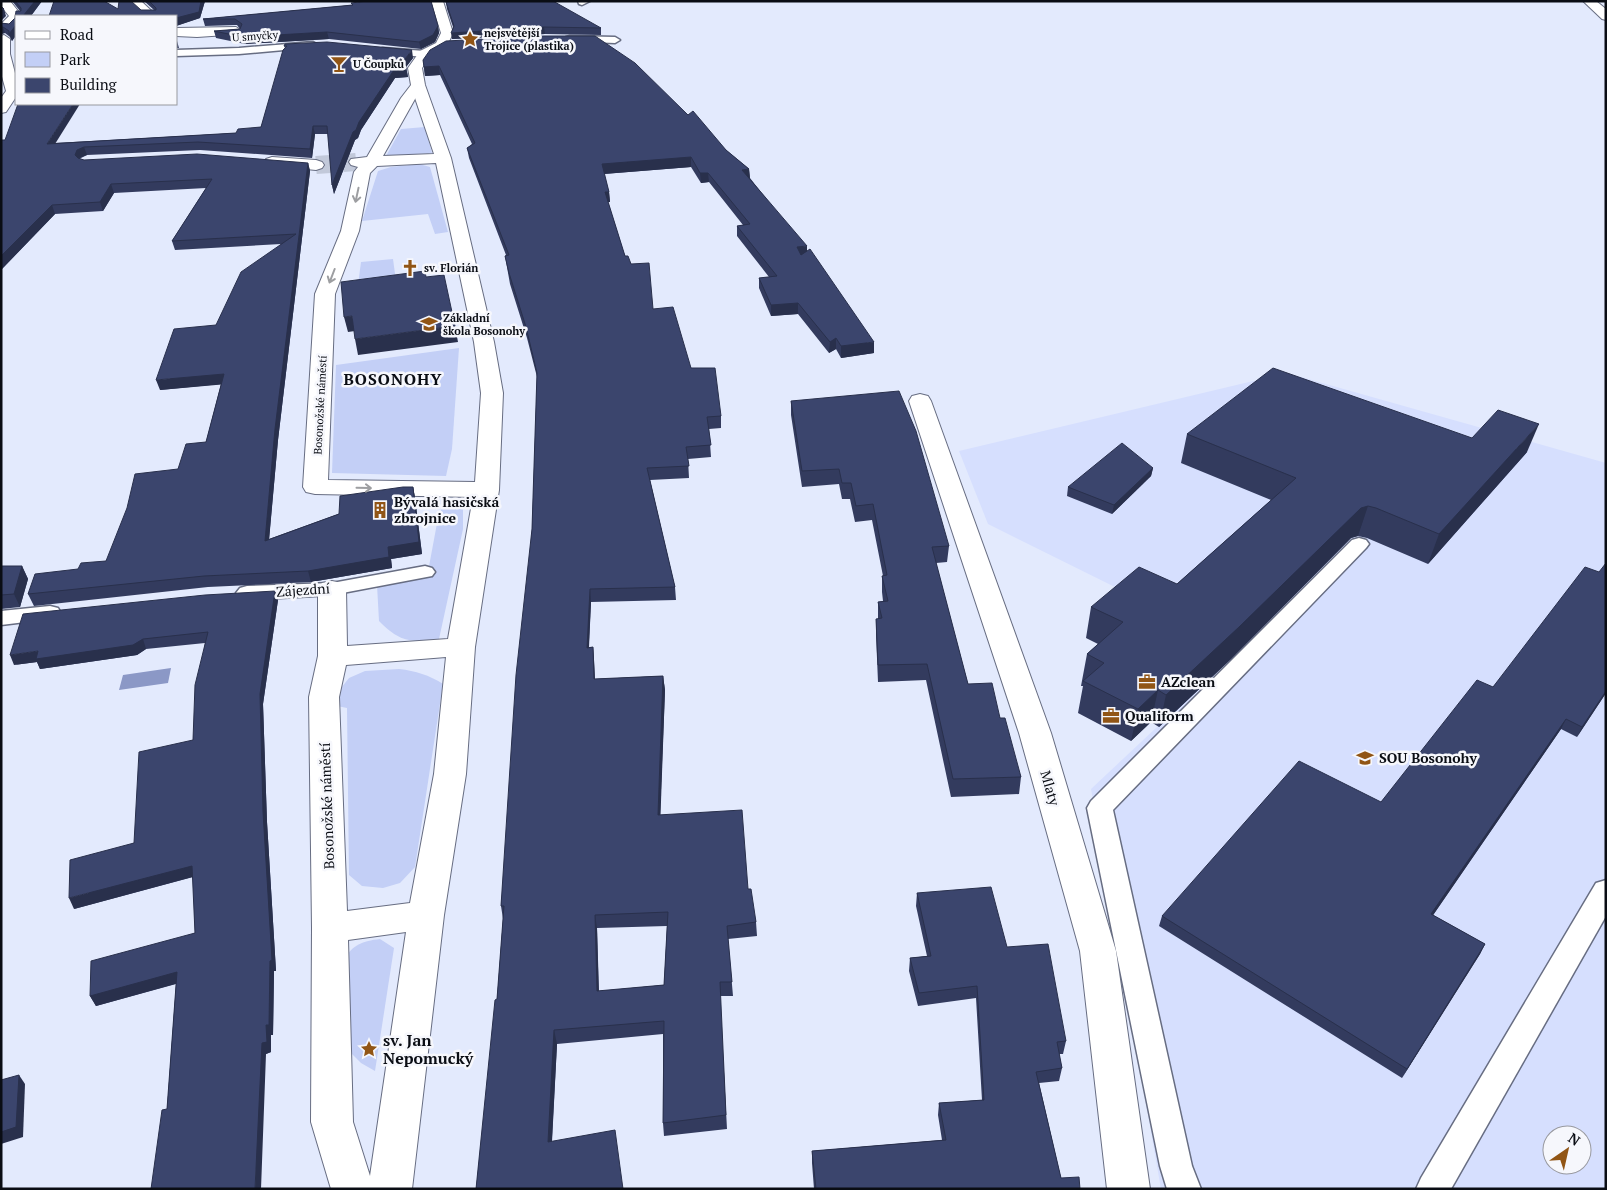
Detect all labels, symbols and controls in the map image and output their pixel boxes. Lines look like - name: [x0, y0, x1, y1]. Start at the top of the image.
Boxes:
- legend: [15, 15, 178, 105]
- text: Road: [60, 24, 93, 44]
- place label: nejsvětější Trojice (plastika): [484, 26, 574, 53]
- street label: U smyčky: [232, 27, 279, 45]
- place icon: nejsvětější Trojice (plastika): [460, 29, 480, 49]
- text: Park: [60, 49, 90, 69]
- bar icon: U Čoupků: [329, 54, 349, 74]
- place label: U Čoupků: [353, 57, 404, 71]
- text: Building: [60, 74, 118, 94]
- one-way arrow: [352, 186, 362, 202]
- church icon: sv. Florián: [400, 258, 420, 278]
- place label: sv. Florián: [424, 261, 478, 275]
- one-way arrow: [327, 268, 336, 284]
- place label: Základní škola Bosonohy: [443, 311, 525, 338]
- school or university icon: Základní škola Bosonohy: [419, 314, 439, 334]
- street label: Bosonožské náměstí: [310, 354, 330, 455]
- district label: BOSONOHY: [343, 368, 443, 390]
- one-way arrow: [356, 483, 372, 493]
- place label: Bývalá hasičská zbrojnice: [394, 492, 499, 527]
- building icon: Bývalá hasičská zbrojnice: [370, 500, 390, 520]
- street label: Zájezdní: [276, 578, 331, 601]
- office icon: AZclean: [1137, 672, 1157, 692]
- place label: AZclean: [1161, 672, 1215, 691]
- office icon: Qualiform: [1101, 706, 1121, 726]
- place label: Qualiform: [1125, 706, 1194, 725]
- street label: Bosonožské náměstí: [315, 742, 338, 870]
- school or university icon: SOU Bosonohy: [1355, 748, 1375, 768]
- place label: SOU Bosonohy: [1379, 748, 1477, 767]
- street label: Mlaty: [1036, 768, 1065, 809]
- place label: sv. Jan Nepomucký: [383, 1029, 474, 1069]
- place icon: sv. Jan Nepomucký: [359, 1039, 379, 1059]
- north arrow: [1542, 1125, 1592, 1175]
- text: N: [1565, 1128, 1585, 1150]

